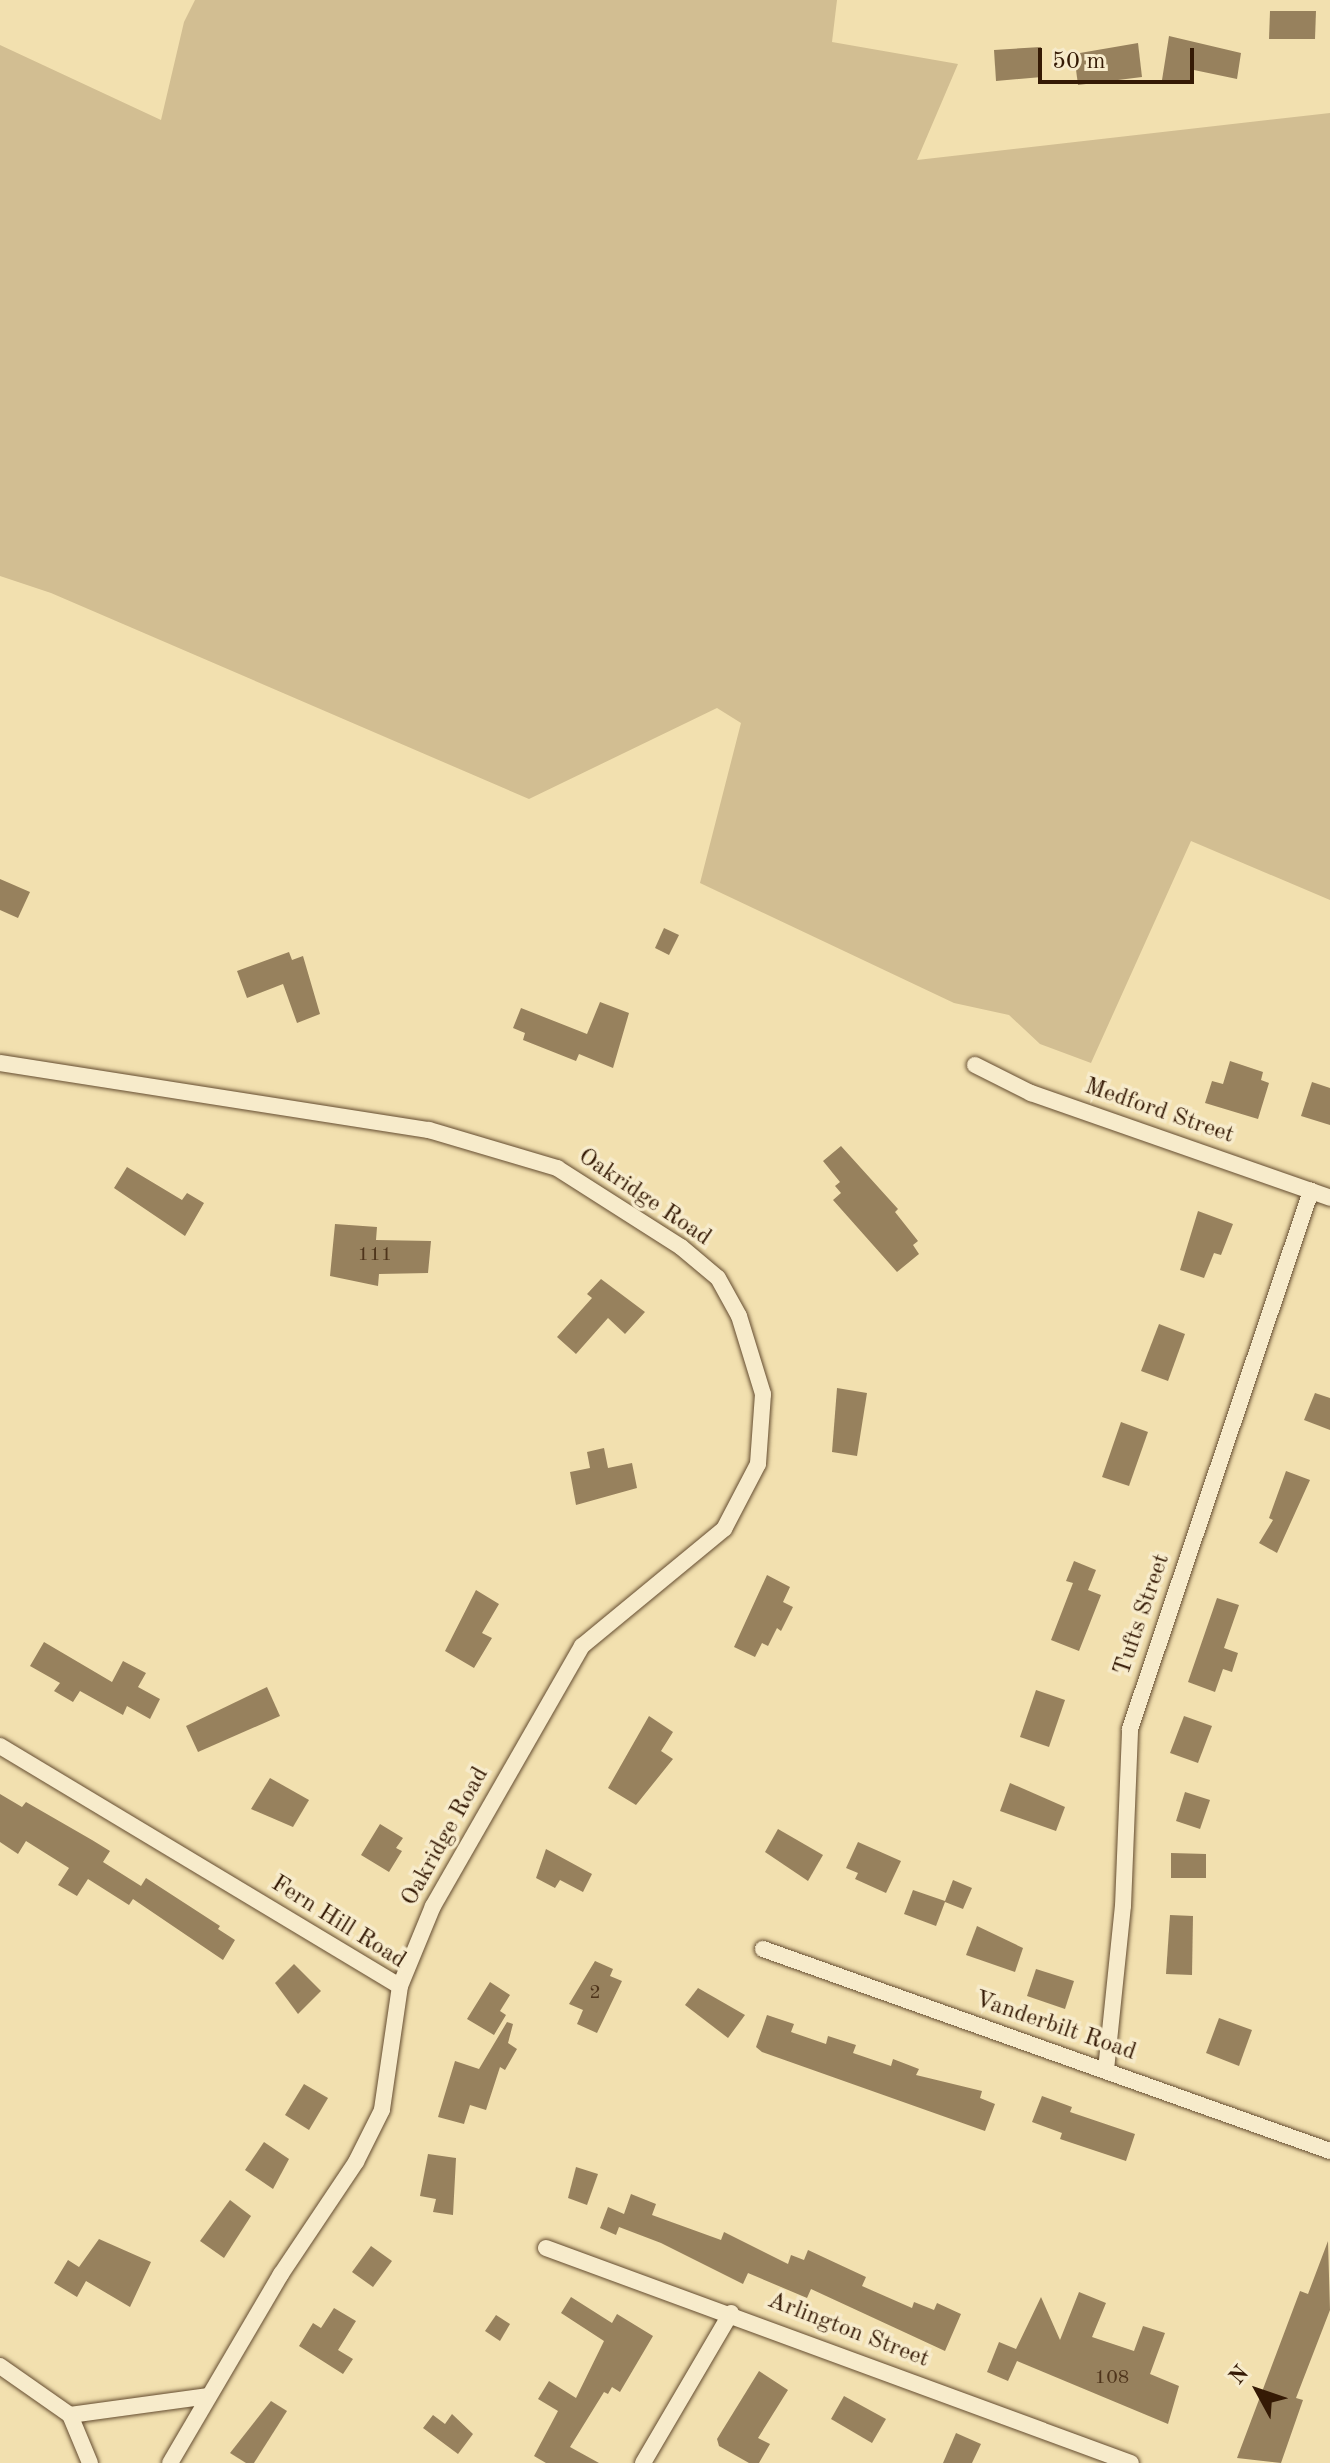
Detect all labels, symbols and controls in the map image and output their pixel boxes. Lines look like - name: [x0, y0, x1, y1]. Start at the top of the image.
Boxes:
- scale bar: [1042, 32, 1198, 82]
- text: 50 m: [1052, 50, 1106, 74]
- street label: Medford Street: [1080, 1073, 1238, 1151]
- street label: Oakridge Road: [572, 1143, 716, 1253]
- house number: 111: [358, 1243, 392, 1267]
- street label: Tufts Street: [1109, 1550, 1177, 1680]
- street label: Oakridge Road: [396, 1763, 496, 1911]
- street label: Fern Hill Road: [265, 1870, 411, 1976]
- house number: 2: [589, 1981, 601, 2005]
- street label: Vanderbilt Road: [971, 1986, 1139, 2068]
- street label: Arlington Street: [763, 2287, 933, 2375]
- north arrow: [1218, 2351, 1298, 2431]
- text: N: [1226, 2362, 1253, 2389]
- house number: 108: [1095, 2366, 1129, 2390]

